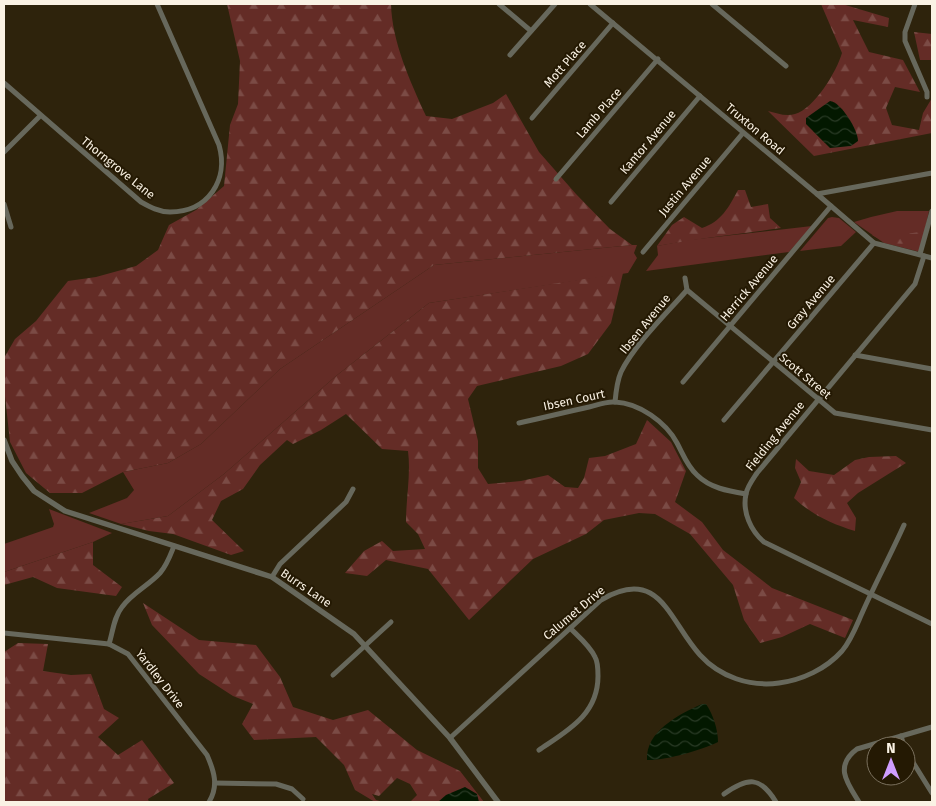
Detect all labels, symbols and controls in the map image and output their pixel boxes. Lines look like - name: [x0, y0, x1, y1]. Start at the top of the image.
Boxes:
- street label: Mott Place: [541, 38, 589, 90]
- street label: Lamb Place: [573, 85, 625, 141]
- street label: Truxton Road: [723, 100, 787, 158]
- street label: Kantor Avenue: [617, 107, 679, 177]
- street label: Thorngrove Lane: [78, 134, 158, 202]
- street label: Justin Avenue: [656, 153, 714, 219]
- street label: Herrick Avenue: [717, 252, 781, 324]
- street label: Gray Avenue: [784, 272, 838, 332]
- street label: Ibsen Avenue: [617, 291, 673, 357]
- street label: Scott Street: [776, 350, 834, 402]
- street label: Ibsen Court: [542, 387, 607, 413]
- street label: Fielding Avenue: [743, 398, 807, 474]
- street label: Burrs Lane: [278, 566, 334, 610]
- street label: Calumet Drive: [540, 583, 608, 643]
- street label: Yardley Drive: [133, 647, 187, 711]
- north arrow: [866, 736, 916, 786]
- text: N: [886, 740, 896, 757]

